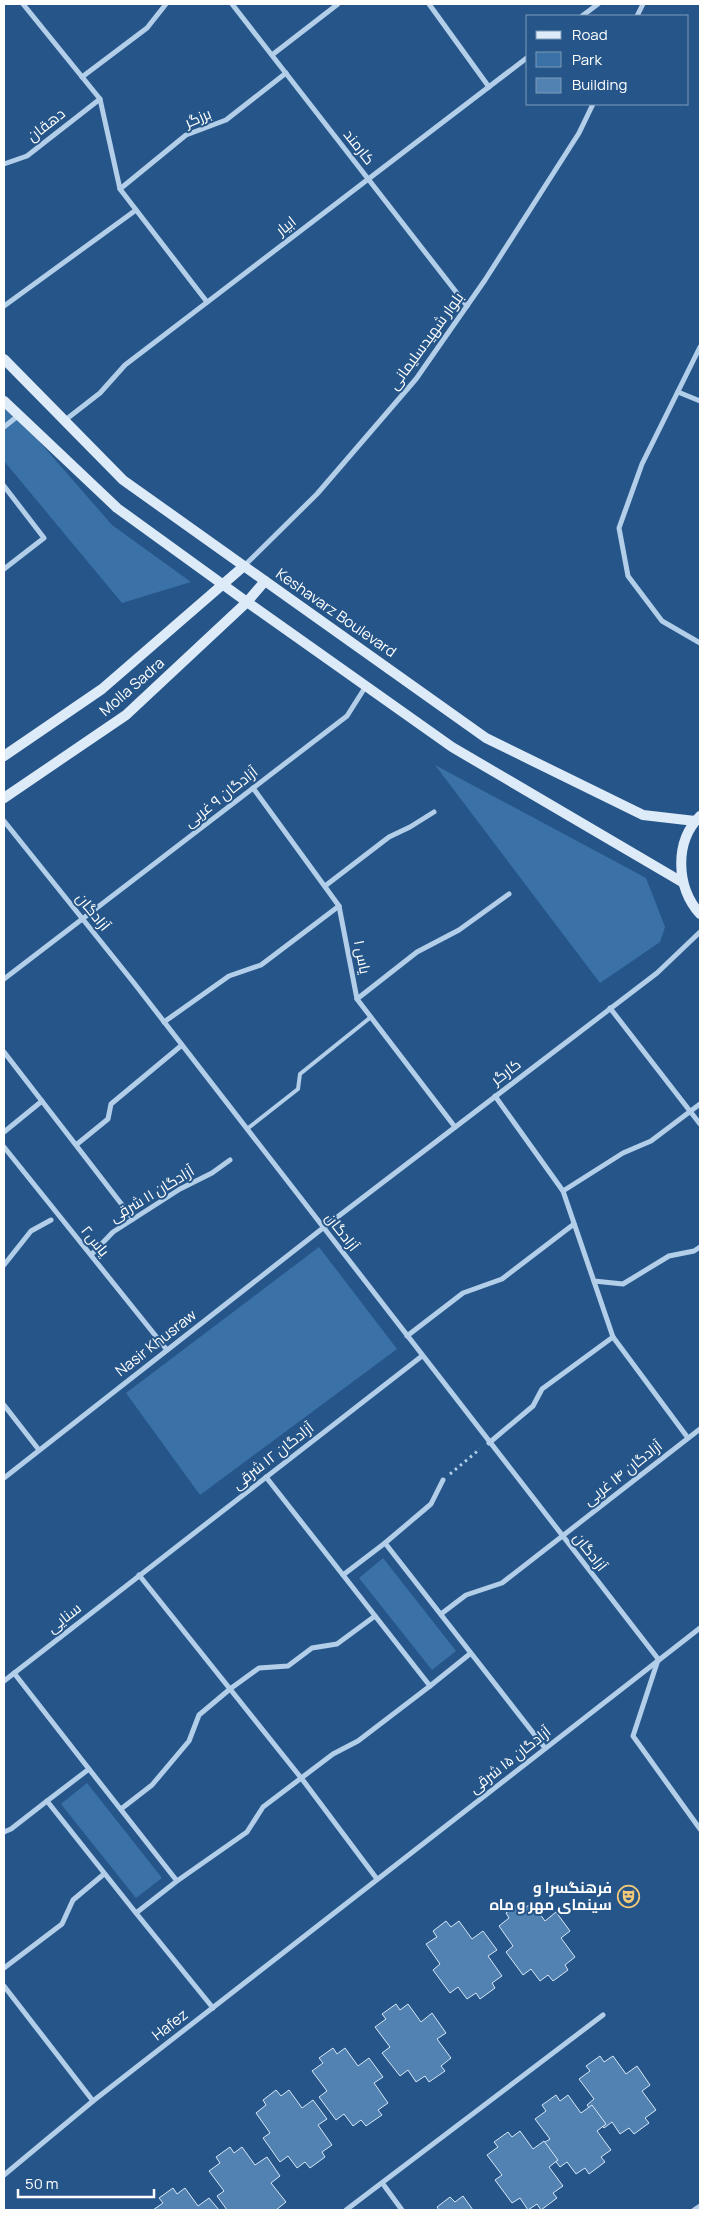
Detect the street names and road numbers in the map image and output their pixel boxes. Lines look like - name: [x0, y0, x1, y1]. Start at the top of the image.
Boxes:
- street label: دهقان: [22, 103, 69, 146]
- street label: برزگر: [180, 103, 214, 133]
- street label: کارمند: [339, 125, 380, 169]
- street label: ابیار: [270, 211, 300, 241]
- street label: بلوار شهیدسلیمانی: [383, 288, 468, 394]
- street label: Keshavarz Boulevard: [272, 563, 401, 662]
- street label: Molla Sadra: [95, 653, 169, 721]
- street label: آزادگان ۹ غربی: [179, 761, 262, 832]
- street label: آزادگان: [71, 888, 115, 935]
- street label: یاس ۱: [349, 938, 376, 976]
- street label: کارگر: [486, 1053, 525, 1090]
- street label: آزادگان ۱۱ شرقی: [106, 1160, 198, 1227]
- street label: آزادگان: [321, 1208, 364, 1255]
- street label: یاس۲: [76, 1221, 114, 1261]
- street label: Nasir Khusraw: [111, 1304, 201, 1381]
- street label: آزادگان ۱۲ شرقی: [227, 1417, 318, 1494]
- street label: آزادگان ۱۴ غربی: [579, 1435, 667, 1510]
- street label: آزادگان: [569, 1528, 612, 1575]
- street label: سنایی: [42, 1597, 85, 1638]
- street label: آزادگان ۱۵ شرقی: [464, 1721, 555, 1798]
- street label: Hafez: [147, 2004, 192, 2045]

